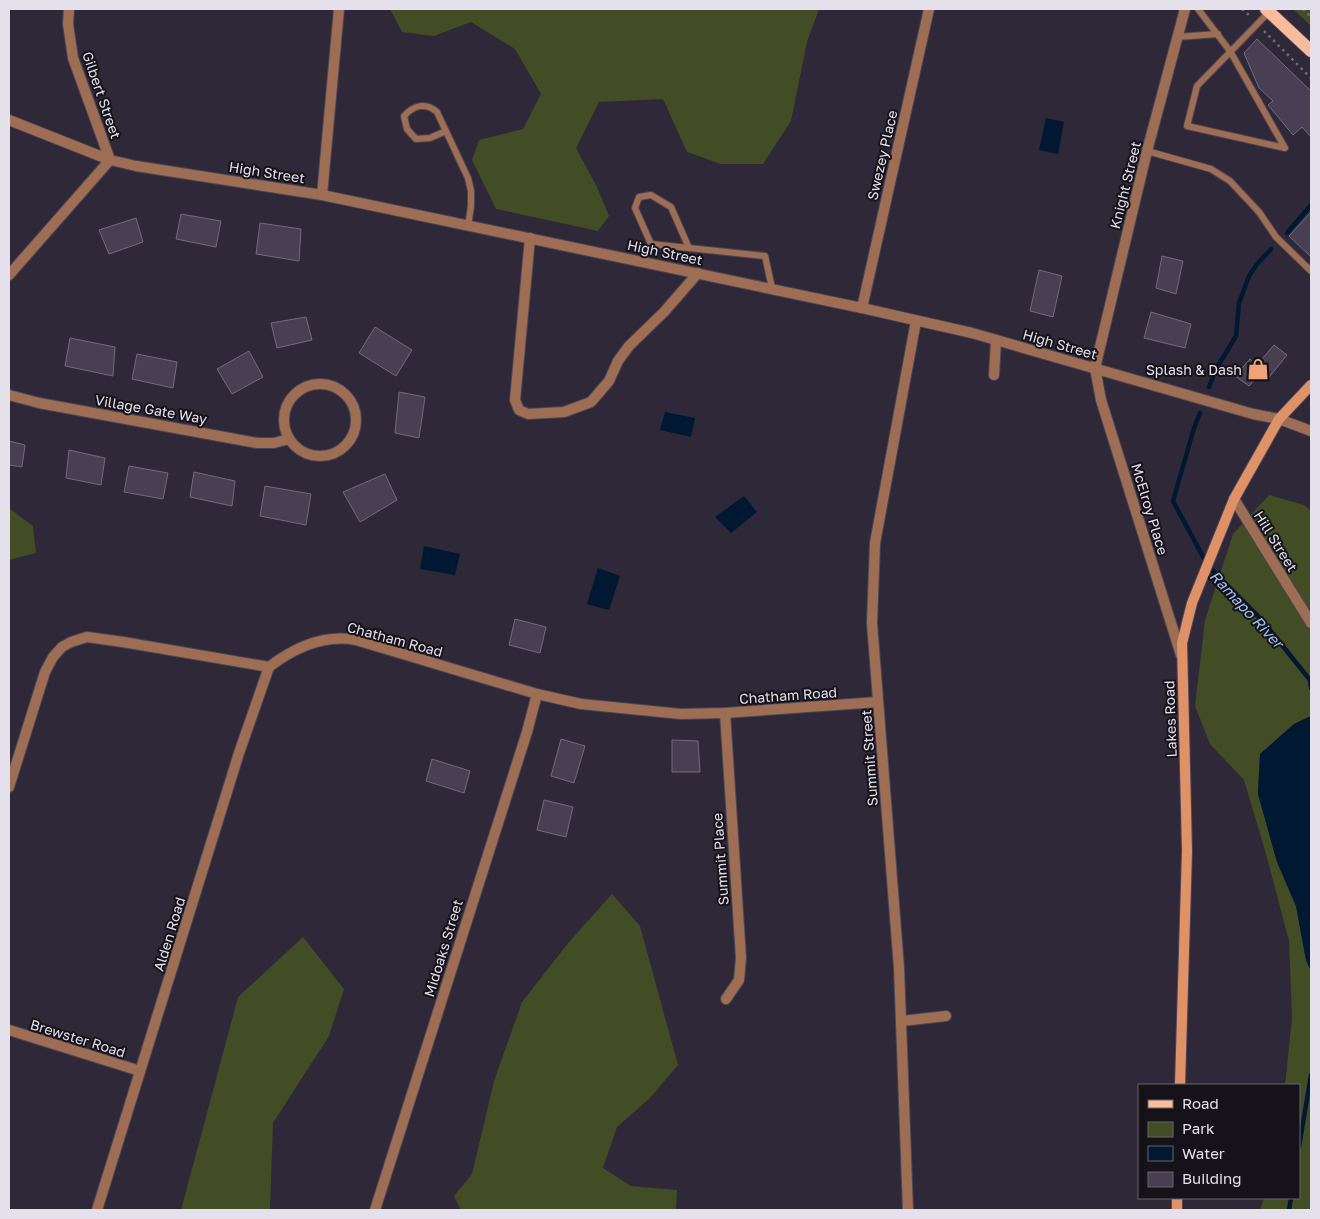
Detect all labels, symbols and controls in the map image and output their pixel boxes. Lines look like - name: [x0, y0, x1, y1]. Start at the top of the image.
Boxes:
- street label: Gilbert Street: [79, 49, 125, 141]
- street label: Swezey Place: [863, 108, 901, 202]
- street label: Knight Street: [1106, 139, 1144, 231]
- street label: High Street: [228, 158, 306, 186]
- street label: High Street: [626, 236, 704, 268]
- street label: High Street: [1021, 325, 1099, 363]
- shop icon: Splash & Dash: [1245, 356, 1271, 382]
- place label: Splash & Dash: [1146, 361, 1242, 378]
- street label: Village Gate Way: [94, 391, 208, 427]
- street label: McElroy Place: [1128, 461, 1172, 557]
- street label: Hill Street: [1251, 508, 1301, 574]
- water label: Ramapo River: [1207, 567, 1289, 653]
- street label: Chatham Road: [345, 618, 445, 660]
- street label: Lakes Road: [1160, 680, 1180, 758]
- street label: Chatham Road: [738, 683, 838, 707]
- street label: Summit Street: [857, 709, 881, 807]
- street label: Summit Place: [708, 812, 732, 906]
- street label: Alden Road: [150, 895, 188, 973]
- street label: Midoaks Street: [420, 897, 466, 999]
- street label: Brewster Road: [28, 1015, 128, 1061]
- legend: [1138, 1084, 1300, 1199]
- text: Road: [1182, 1094, 1219, 1112]
- text: Park: [1182, 1119, 1215, 1137]
- text: Water: [1182, 1144, 1225, 1162]
- text: Building: [1182, 1169, 1242, 1187]

